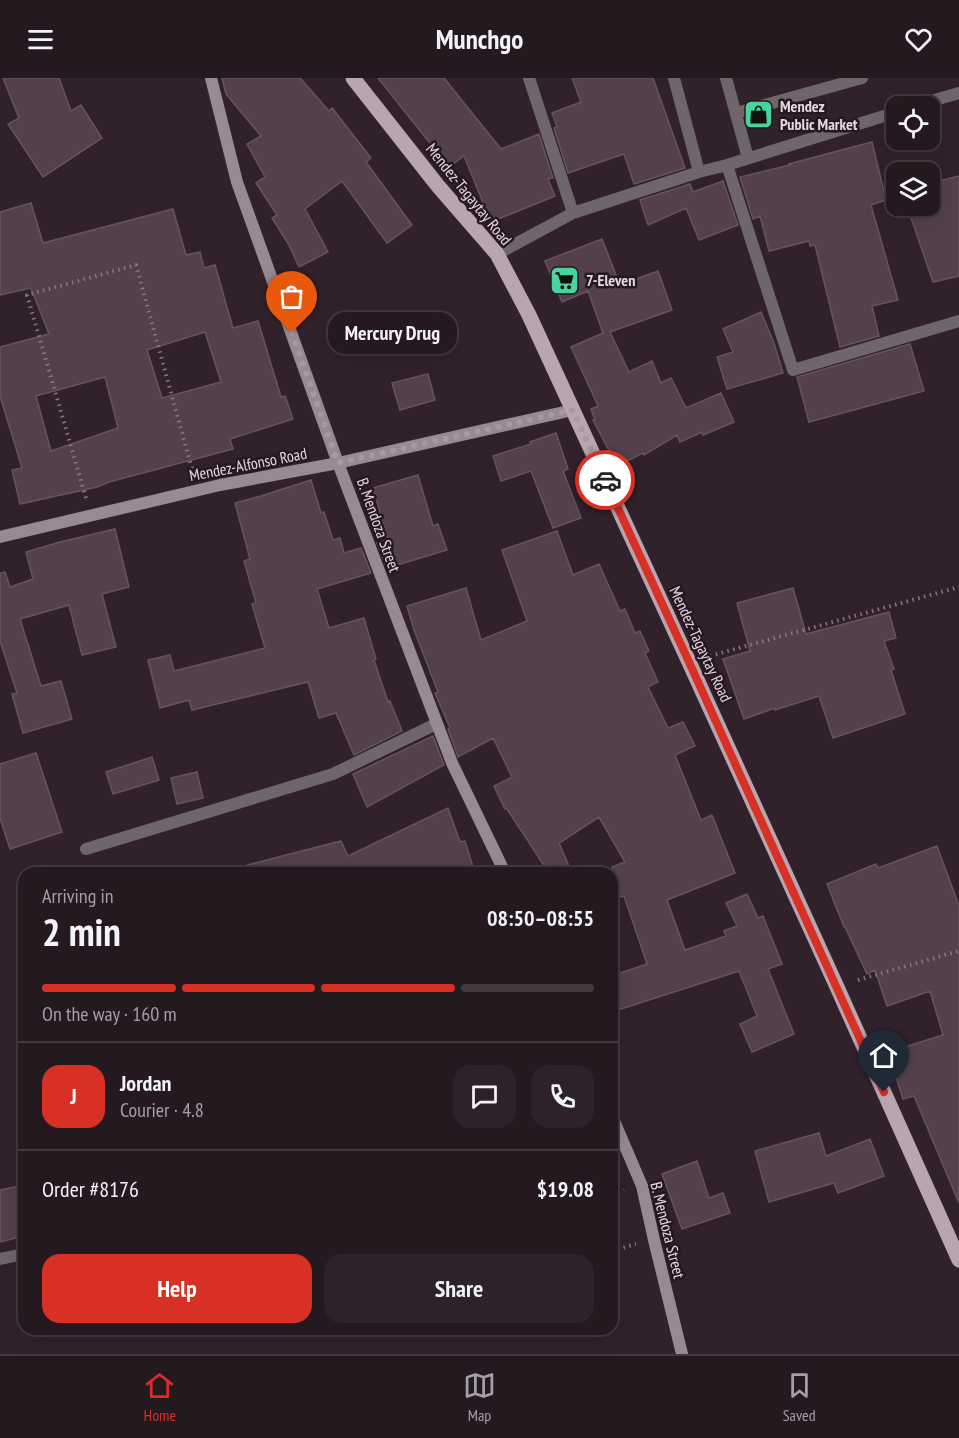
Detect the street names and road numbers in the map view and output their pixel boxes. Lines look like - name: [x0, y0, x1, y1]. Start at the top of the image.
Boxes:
- street label: Mendez-Tagaytay Road: [422, 139, 516, 249]
- street label: Mendez-Alfonso Road: [188, 443, 309, 485]
- street label: B. Mendoza Street: [353, 475, 406, 575]
- street label: Mendez-Tagaytay Road: [665, 583, 737, 705]
- street label: B. Mendoza Street: [646, 1180, 690, 1281]

